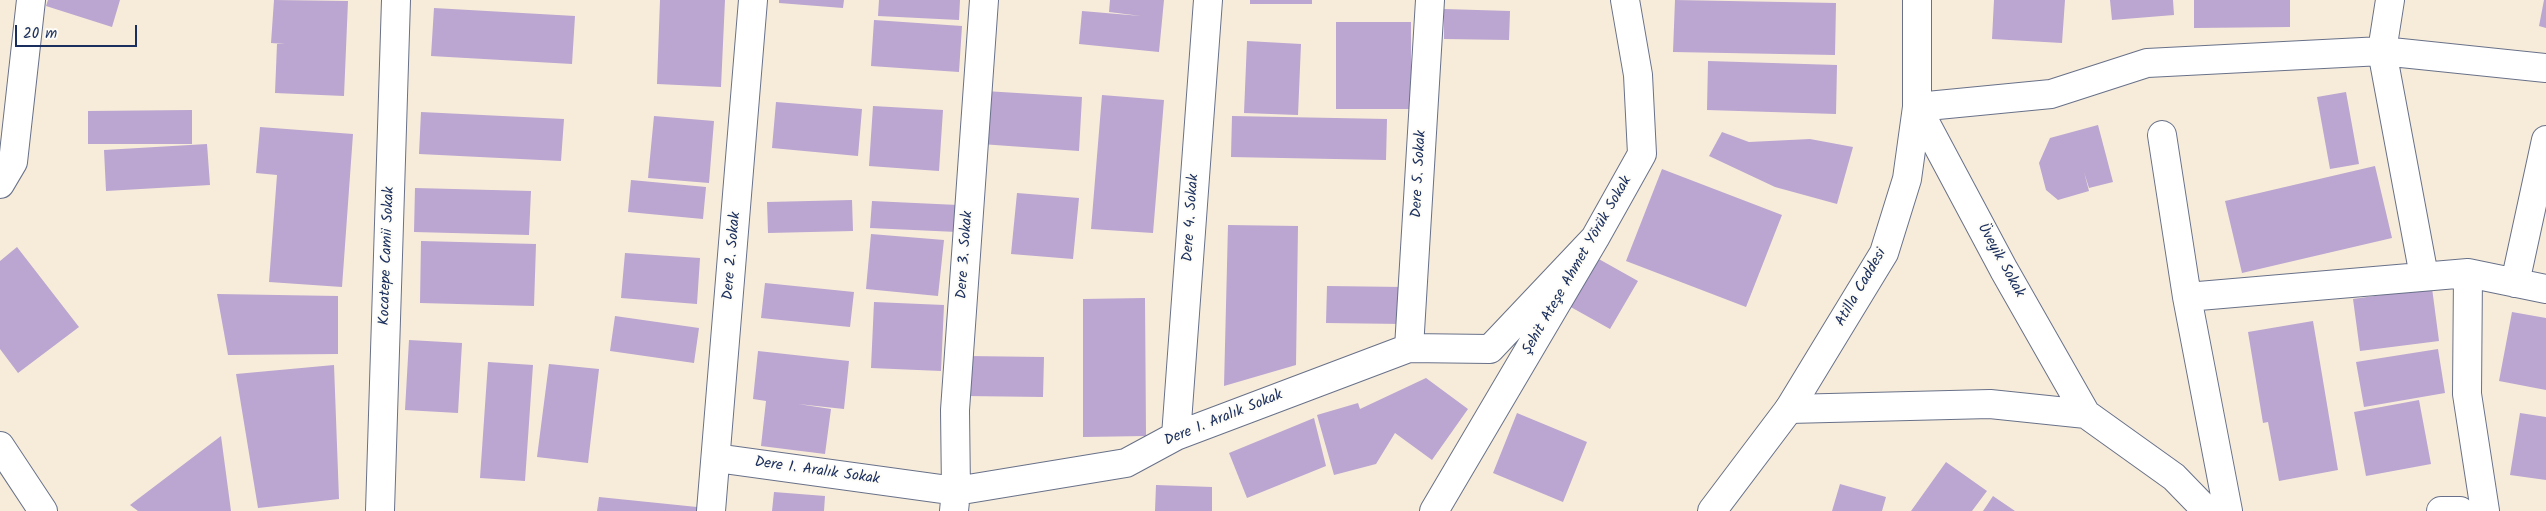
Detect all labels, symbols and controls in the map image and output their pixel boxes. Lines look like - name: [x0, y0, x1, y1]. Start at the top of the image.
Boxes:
- scale bar: [18, 15, 140, 47]
- text: 20 m: [23, 22, 57, 46]
- street label: Dere 5. Sokak: [1409, 130, 1431, 218]
- street label: Şehit Ateşe Ahmet Yörük Sokak: [1519, 173, 1637, 359]
- street label: Dere 4. Sokak: [1180, 174, 1204, 262]
- street label: Kocatepe Camii Sokak: [377, 186, 399, 326]
- street label: Dere 3. Sokak: [954, 210, 978, 300]
- street label: Dere 2. Sokak: [720, 211, 746, 301]
- street label: Üveyik Sokak: [1972, 221, 2028, 301]
- street label: Atilla Caddesi: [1833, 246, 1891, 330]
- street label: Dere 1. Aralık Sokak: [1162, 387, 1286, 451]
- street label: Dere 1. Aralık Sokak: [753, 454, 881, 490]

